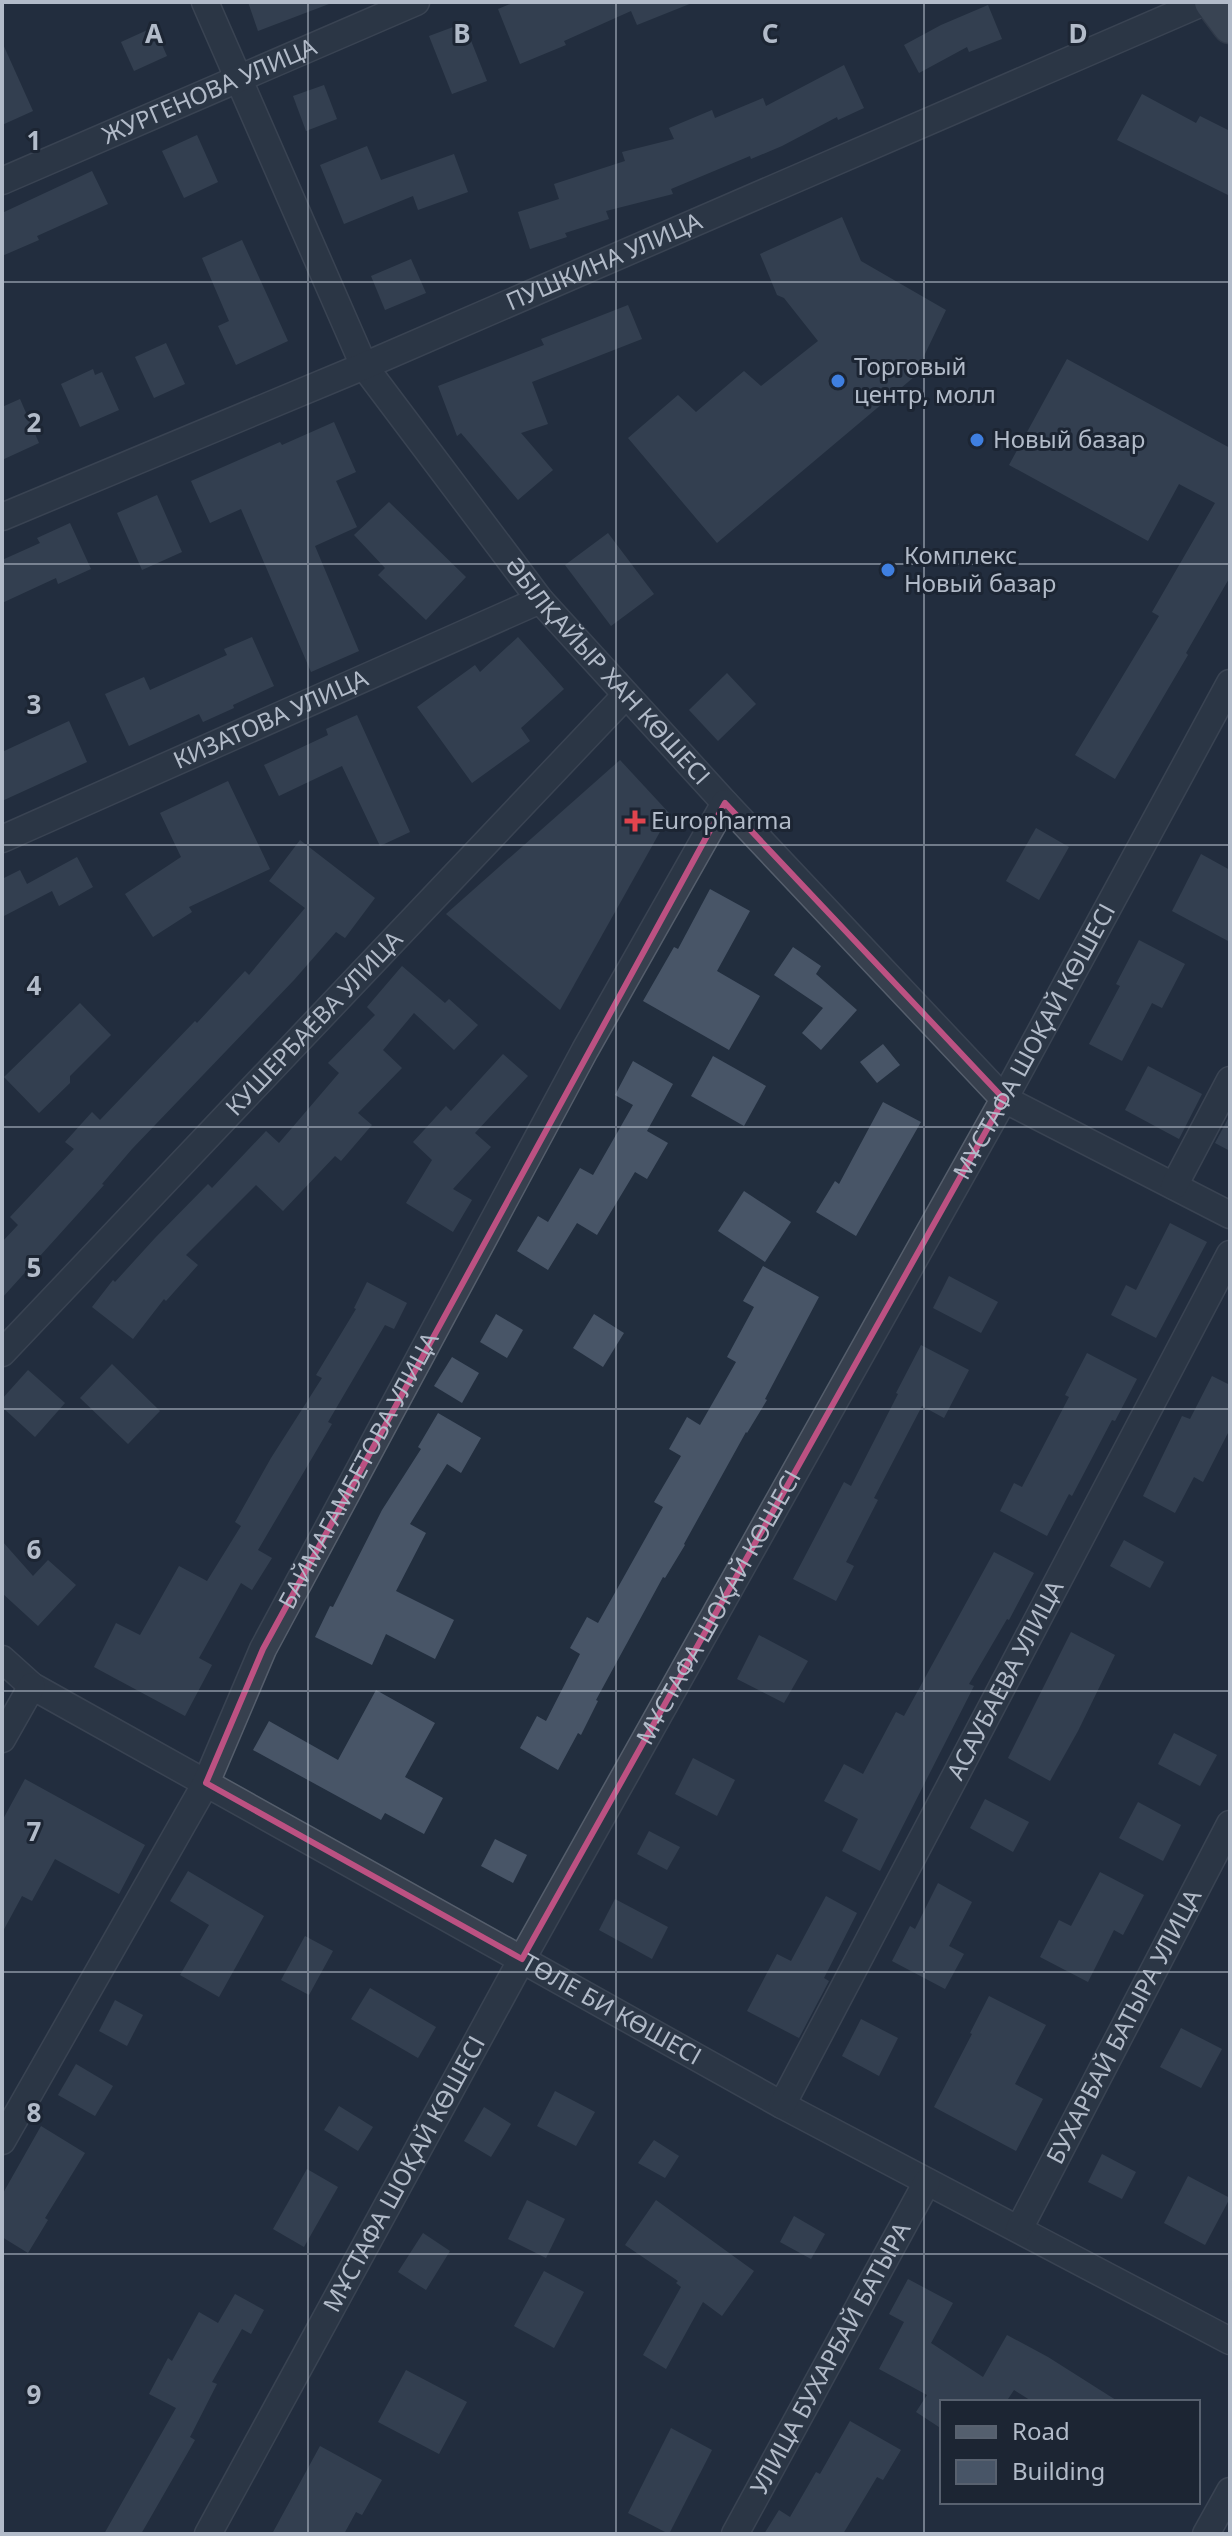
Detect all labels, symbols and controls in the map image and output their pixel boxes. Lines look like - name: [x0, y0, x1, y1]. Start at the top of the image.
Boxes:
- text: A: [145, 15, 163, 51]
- text: B: [453, 15, 471, 51]
- text: C: [762, 15, 778, 51]
- text: D: [1068, 15, 1088, 51]
- street label: ЖУРГЕНОВА УЛИЦА: [96, 29, 322, 151]
- text: 1: [27, 122, 41, 158]
- street label: ПУШКИНА УЛИЦА: [500, 203, 707, 318]
- place label: Торговый центр, молл: [854, 349, 996, 410]
- marker: Торговый центр, молл: [829, 372, 847, 390]
- text: 2: [27, 404, 42, 440]
- place label: Новый базар: [993, 422, 1145, 455]
- marker: Новый базар: [968, 431, 986, 449]
- place label: Комплекс Новый базар: [904, 538, 1056, 599]
- street label: ӘБІЛҚАЙЫР ХАН КӨШЕСІ: [499, 550, 718, 791]
- marker: Комплекс Новый базар: [879, 561, 897, 579]
- street label: КИЗАТОВА УЛИЦА: [168, 660, 373, 776]
- text: 3: [27, 686, 41, 722]
- place label: Europharma: [651, 803, 792, 836]
- marker: Europharma: [626, 812, 644, 830]
- street label: МҰСТАФА ШОҚАЙ КӨШЕСІ: [944, 897, 1122, 1185]
- street label: КУШЕРБАЕВА УЛИЦА: [217, 922, 410, 1122]
- text: 4: [27, 967, 42, 1003]
- text: 5: [27, 1249, 41, 1285]
- street label: БАЙМАГАМБЕТОВА УЛИЦА: [270, 1325, 446, 1614]
- street label: МҰСТАФА ШОҚАЙ КӨШЕСІ: [628, 1464, 808, 1750]
- text: 6: [27, 1531, 42, 1567]
- street label: АСАУБАЕВА УЛИЦА: [938, 1574, 1071, 1785]
- text: 7: [27, 1813, 42, 1849]
- street label: БУХАРБАЙ БАТЫРА УЛИЦА: [1038, 1882, 1209, 2169]
- street label: ТӨЛЕ БИ КӨШЕСІ: [516, 1945, 708, 2072]
- street label: МҰСТАФА ШОҚАЙ КӨШЕСІ: [314, 2030, 492, 2317]
- text: 8: [27, 2094, 41, 2130]
- street label: УЛИЦА БУХАРБАЙ БАТЫРА: [742, 2215, 917, 2500]
- text: 9: [27, 2376, 41, 2412]
- legend: [940, 2400, 1200, 2504]
- text: Road: [1012, 2414, 1070, 2447]
- text: Building: [1012, 2454, 1105, 2487]

